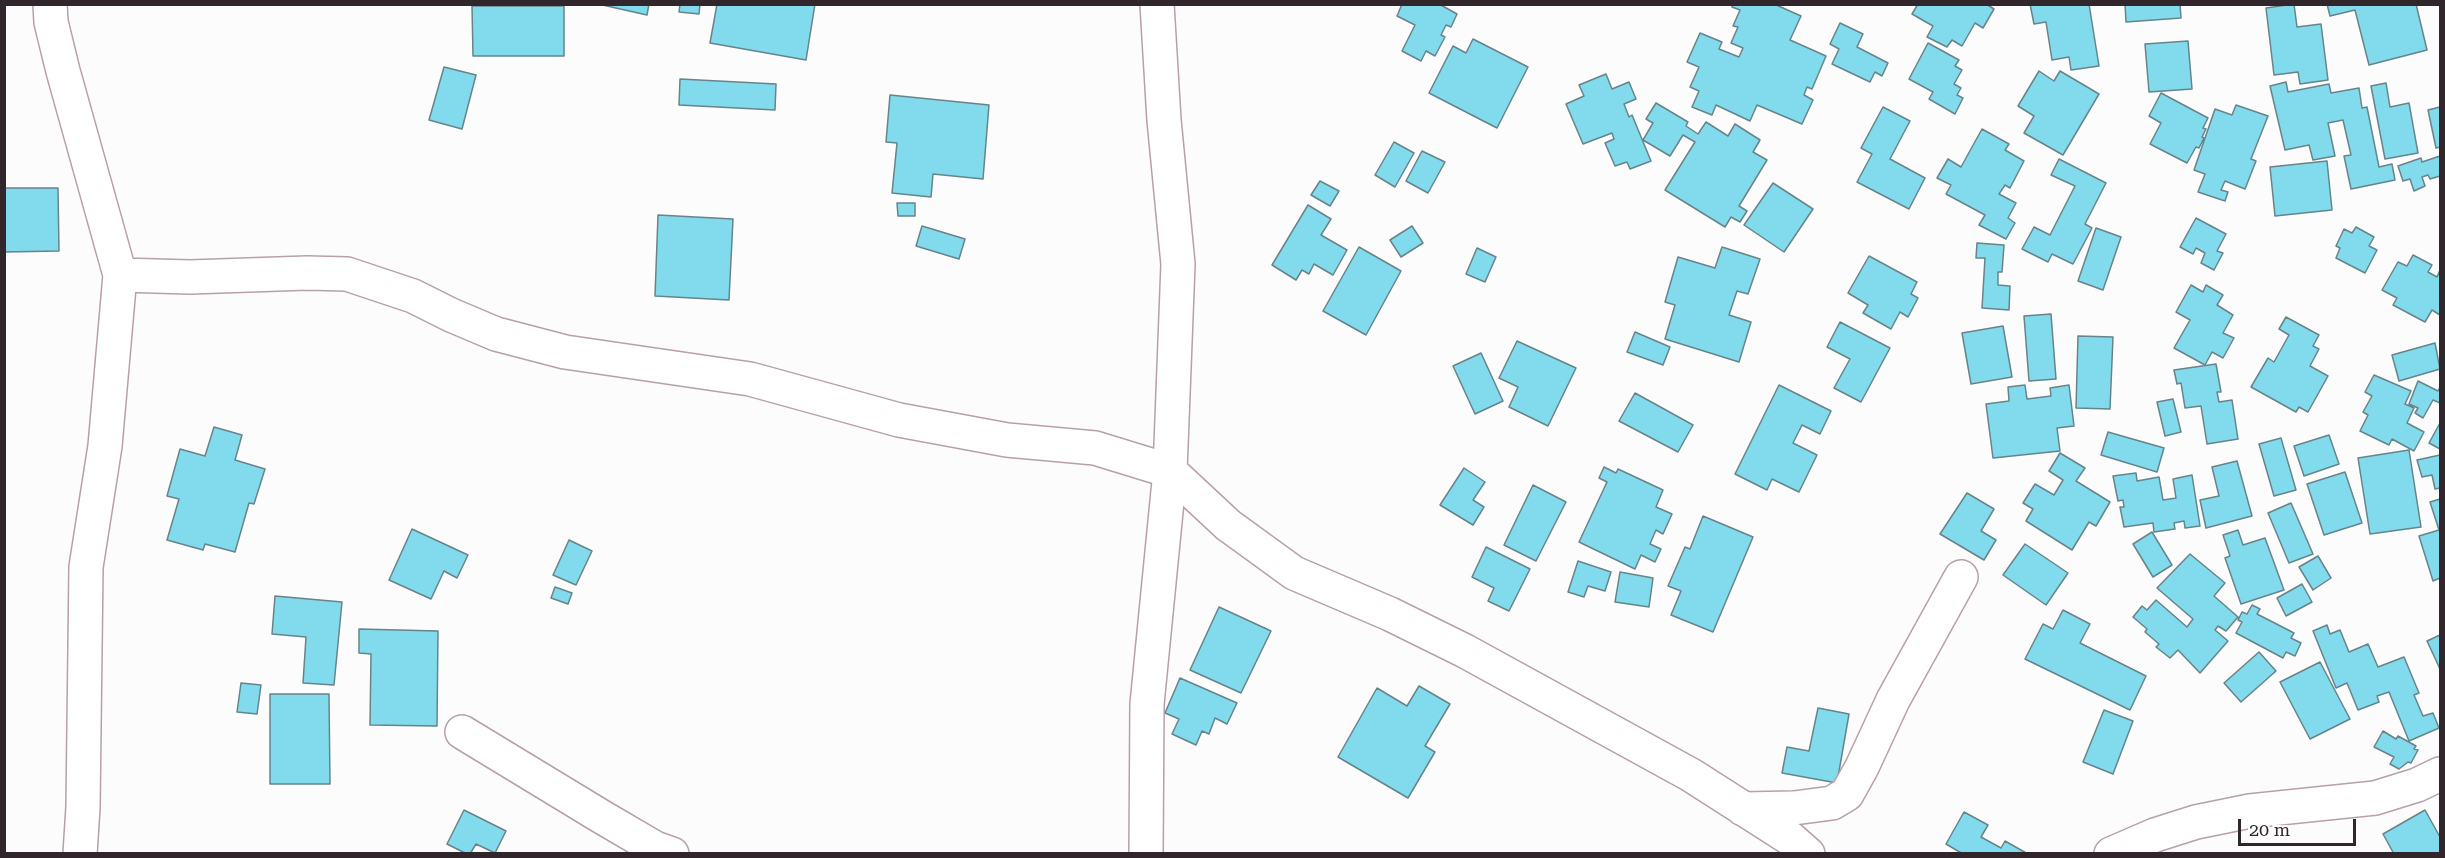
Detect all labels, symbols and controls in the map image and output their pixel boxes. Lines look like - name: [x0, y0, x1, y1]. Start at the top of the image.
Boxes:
- scale bar: [2241, 807, 2360, 845]
- text: 20 m: [2249, 819, 2290, 840]

